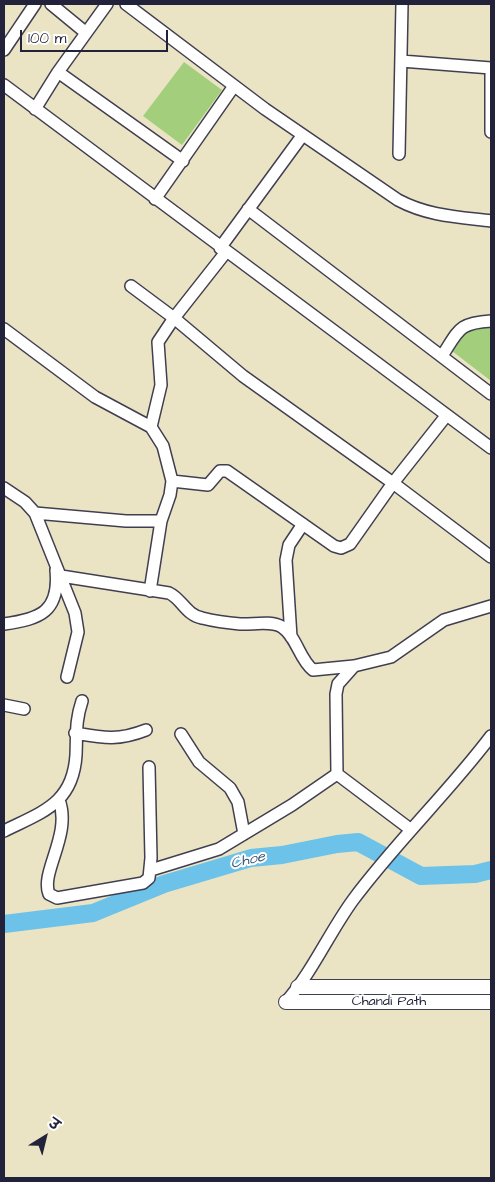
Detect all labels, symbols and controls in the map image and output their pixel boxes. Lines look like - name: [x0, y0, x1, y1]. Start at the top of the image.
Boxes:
- scale bar: [22, 20, 170, 52]
- text: 100 m: [28, 28, 67, 49]
- water label: Choe: [229, 848, 267, 874]
- street label: Chandi Path: [352, 994, 426, 1010]
- north arrow: [20, 1112, 70, 1162]
- text: उ: [44, 1114, 63, 1136]

